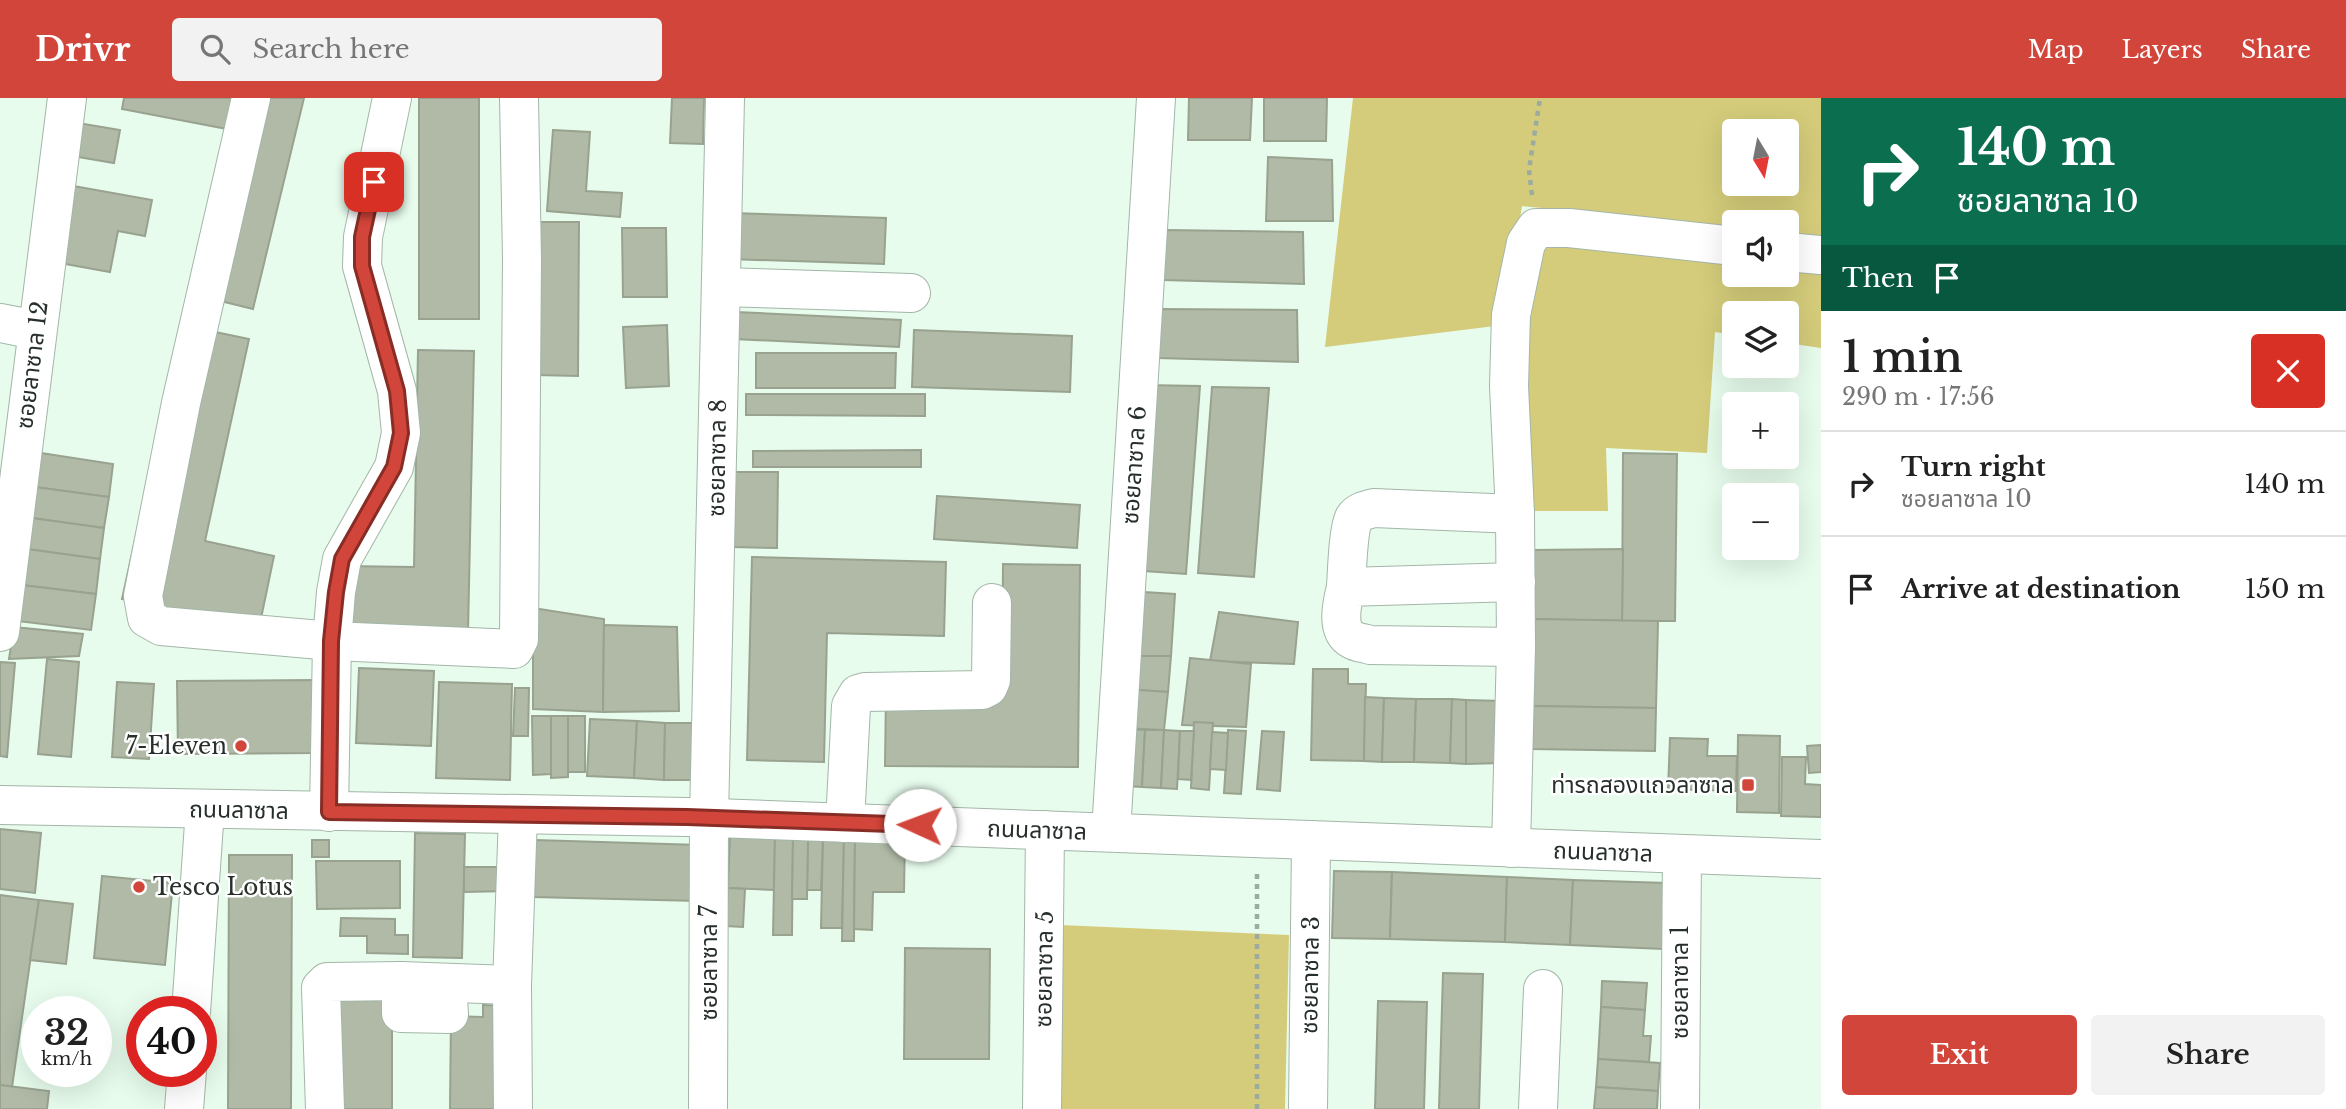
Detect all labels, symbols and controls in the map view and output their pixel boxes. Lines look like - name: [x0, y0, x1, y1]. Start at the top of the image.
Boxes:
- search box: [172, 18, 662, 81]
- text: Drivr: [35, 29, 130, 70]
- icon: search: [196, 30, 234, 68]
- text: Search here: [252, 33, 410, 65]
- text: Map: [2028, 35, 2084, 64]
- text: Layers: [2122, 35, 2203, 64]
- text: Share: [2241, 35, 2311, 64]
- text: 140 m: [1957, 117, 2115, 178]
- north arrow: [1722, 119, 1799, 196]
- map controls: [1722, 119, 1799, 560]
- icon: right: [1842, 126, 1933, 217]
- pin: [344, 152, 404, 212]
- icon: arrive: [355, 163, 393, 201]
- text: ซอยลาซาล 10: [1957, 181, 2139, 221]
- button: sound: [1722, 210, 1799, 287]
- icon: arrive: [1928, 259, 1966, 297]
- text: Then: [1842, 262, 1914, 294]
- street label: ซอยลาซาล 12: [10, 300, 54, 430]
- button: layers: [1722, 301, 1799, 378]
- text: 1 min: [1842, 331, 1963, 383]
- button: close: [2251, 334, 2325, 408]
- text: 290 m · 17:56: [1842, 383, 1995, 411]
- button: +: [1722, 392, 1799, 469]
- street label: ซอยลาซาล 8: [702, 399, 732, 517]
- street label: ซอยลาซาล 6: [1116, 405, 1152, 525]
- text: Turn right: [1901, 451, 2046, 483]
- icon: right: [1842, 465, 1880, 503]
- text: 140 m: [2244, 468, 2325, 500]
- button: −: [1722, 483, 1799, 560]
- text: ซอยลาซาล 10: [1901, 485, 2032, 513]
- icon: arrive: [1842, 570, 1880, 608]
- text: Arrive at destination: [1901, 573, 2181, 605]
- text: 150 m: [2245, 573, 2325, 605]
- place label: 7-Eleven: [126, 732, 227, 760]
- marker: 7-Eleven: [233, 738, 249, 754]
- place label: ท่ารถสองแถวลาซาล: [1551, 771, 1734, 799]
- marker: ท่ารถสองแถวลาซาล: [1740, 777, 1756, 793]
- position arrow: [883, 788, 957, 862]
- street label: ถนนลาซาล: [189, 795, 289, 825]
- street label: ถนนลาซาล: [987, 814, 1087, 846]
- street label: ถนนลาซาล: [1553, 836, 1653, 868]
- place label: Tesco Lotus: [153, 873, 293, 901]
- marker: Tesco Lotus: [131, 879, 147, 895]
- street label: ซอยลาซาล 7: [695, 905, 723, 1021]
- street label: ซอยลาซาล 5: [1029, 910, 1059, 1028]
- street label: ซอยลาซาล 3: [1295, 916, 1325, 1034]
- street label: ซอยลาซาล 1: [1666, 925, 1694, 1039]
- speed limit sign: 40: [126, 996, 217, 1087]
- text: 32: [44, 1011, 89, 1054]
- button: Exit: [1842, 1015, 2077, 1095]
- button: Share: [2091, 1015, 2325, 1095]
- text: km/h: [41, 1048, 92, 1070]

